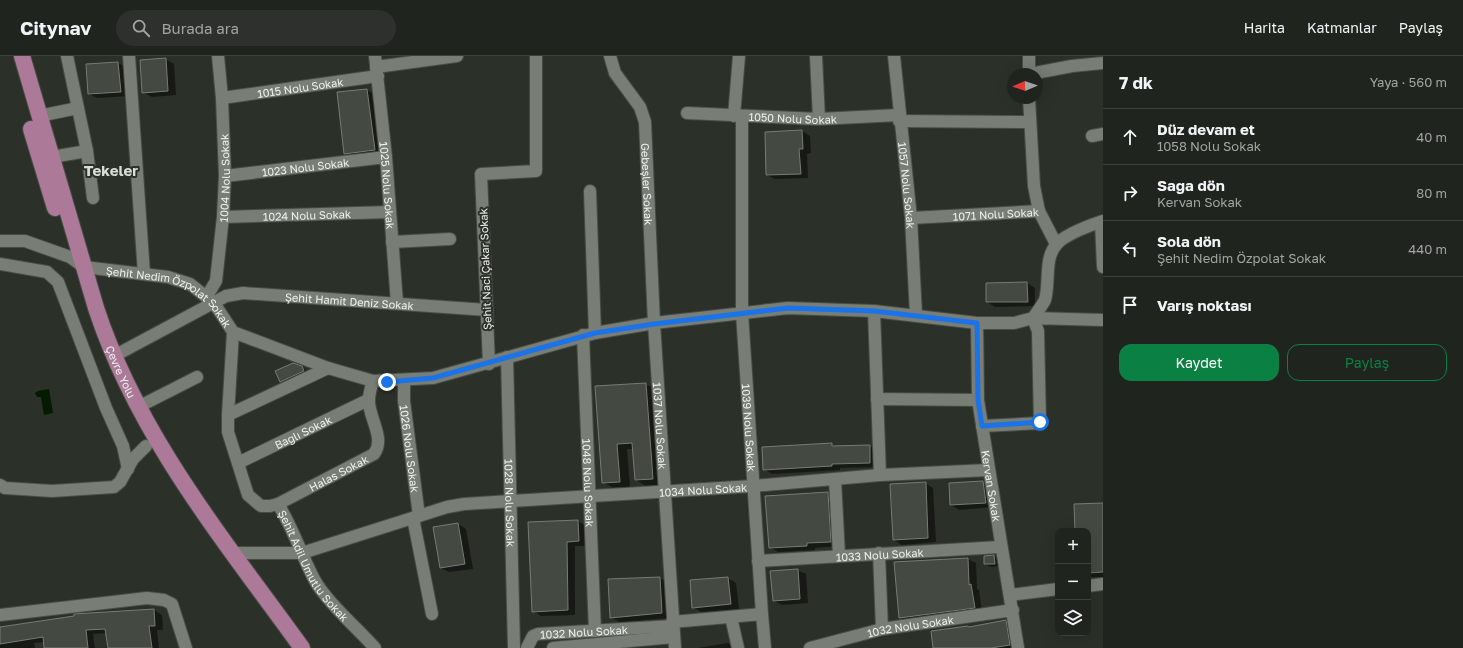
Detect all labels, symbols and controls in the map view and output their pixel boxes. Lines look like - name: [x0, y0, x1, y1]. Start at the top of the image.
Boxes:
- search box: [116, 10, 396, 46]
- text: Citynav: [20, 16, 92, 39]
- icon: search: [130, 17, 152, 39]
- text: Burada ara: [162, 19, 239, 37]
- text: Harita: [1244, 19, 1285, 36]
- text: Katmanlar: [1307, 19, 1377, 36]
- text: Paylaş: [1399, 19, 1443, 36]
- north arrow: [1007, 68, 1043, 104]
- text: 7 dk: [1119, 72, 1153, 93]
- street label: 1015 Nolu Sokak: [256, 74, 344, 99]
- text: Yaya · 560 m: [1370, 74, 1447, 90]
- street label: 1050 Nolu Sokak: [749, 109, 837, 126]
- text: Düz devam et: [1157, 120, 1255, 138]
- icon: ahead: [1119, 126, 1141, 148]
- text: 40 m: [1416, 129, 1447, 145]
- street label: 1004 Nolu Sokak: [216, 133, 232, 223]
- text: 1058 Nolu Sokak: [1157, 138, 1261, 154]
- street label: 1025 Nolu Sokak: [378, 141, 398, 230]
- street label: 1057 Nolu Sokak: [897, 141, 918, 229]
- street label: Gebeşler Sokak: [639, 143, 656, 226]
- street label: 1023 Nolu Sokak: [261, 155, 350, 178]
- district label: Tekeler: [84, 161, 138, 179]
- text: Sağa dön: [1157, 176, 1225, 194]
- icon: right: [1119, 182, 1141, 204]
- text: 80 m: [1416, 185, 1447, 201]
- text: Kervan Sokak: [1157, 194, 1242, 210]
- street label: 1071 Nolu Sokak: [952, 205, 1039, 222]
- street label: 1024 Nolu Sokak: [263, 207, 351, 222]
- street label: Şehit Naci Çakar Sokak: [476, 208, 494, 330]
- text: Sola dön: [1157, 232, 1221, 250]
- icon: left: [1119, 238, 1141, 260]
- text: 440 m: [1408, 241, 1447, 257]
- text: Şehit Nedim Özpolat Sokak: [1157, 250, 1326, 266]
- street label: Şehit Nedim Özpolat Sokak: [105, 263, 234, 329]
- street label: Şehit Hamit Deniz Sokak: [285, 289, 414, 311]
- icon: arrive: [1119, 294, 1141, 316]
- text: Varış noktası: [1157, 296, 1252, 314]
- street label: Çevre Yolu: [104, 343, 139, 400]
- button: Kaydet: [1119, 344, 1279, 381]
- button: Paylaş: [1287, 344, 1447, 381]
- route end: [378, 373, 396, 391]
- street label: 1037 Nolu Sokak: [651, 382, 670, 470]
- street label: 1039 Nolu Sokak: [740, 383, 759, 472]
- street label: 1026 Nolu Sokak: [398, 404, 422, 493]
- street label: Bağlı Sokak: [272, 412, 333, 451]
- route start: [1031, 413, 1049, 431]
- street label: 1048 Nolu Sokak: [581, 438, 597, 527]
- street label: Kervan Sokak: [980, 449, 1004, 523]
- street label: Halas Sokak: [306, 452, 370, 493]
- street label: 1028 Nolu Sokak: [503, 459, 518, 547]
- street label: 1034 Nolu Sokak: [659, 480, 748, 498]
- street label: Şehit Adil Umutlu Sokak: [276, 508, 352, 624]
- map controls: [1055, 528, 1091, 636]
- button: +: [1055, 528, 1091, 564]
- street label: 1033 Nolu Sokak: [836, 545, 924, 563]
- button: −: [1055, 564, 1091, 600]
- button: layers: [1055, 600, 1091, 636]
- street label: 1032 Nolu Sokak: [865, 612, 955, 639]
- street label: 1032 Nolu Sokak: [540, 622, 628, 640]

